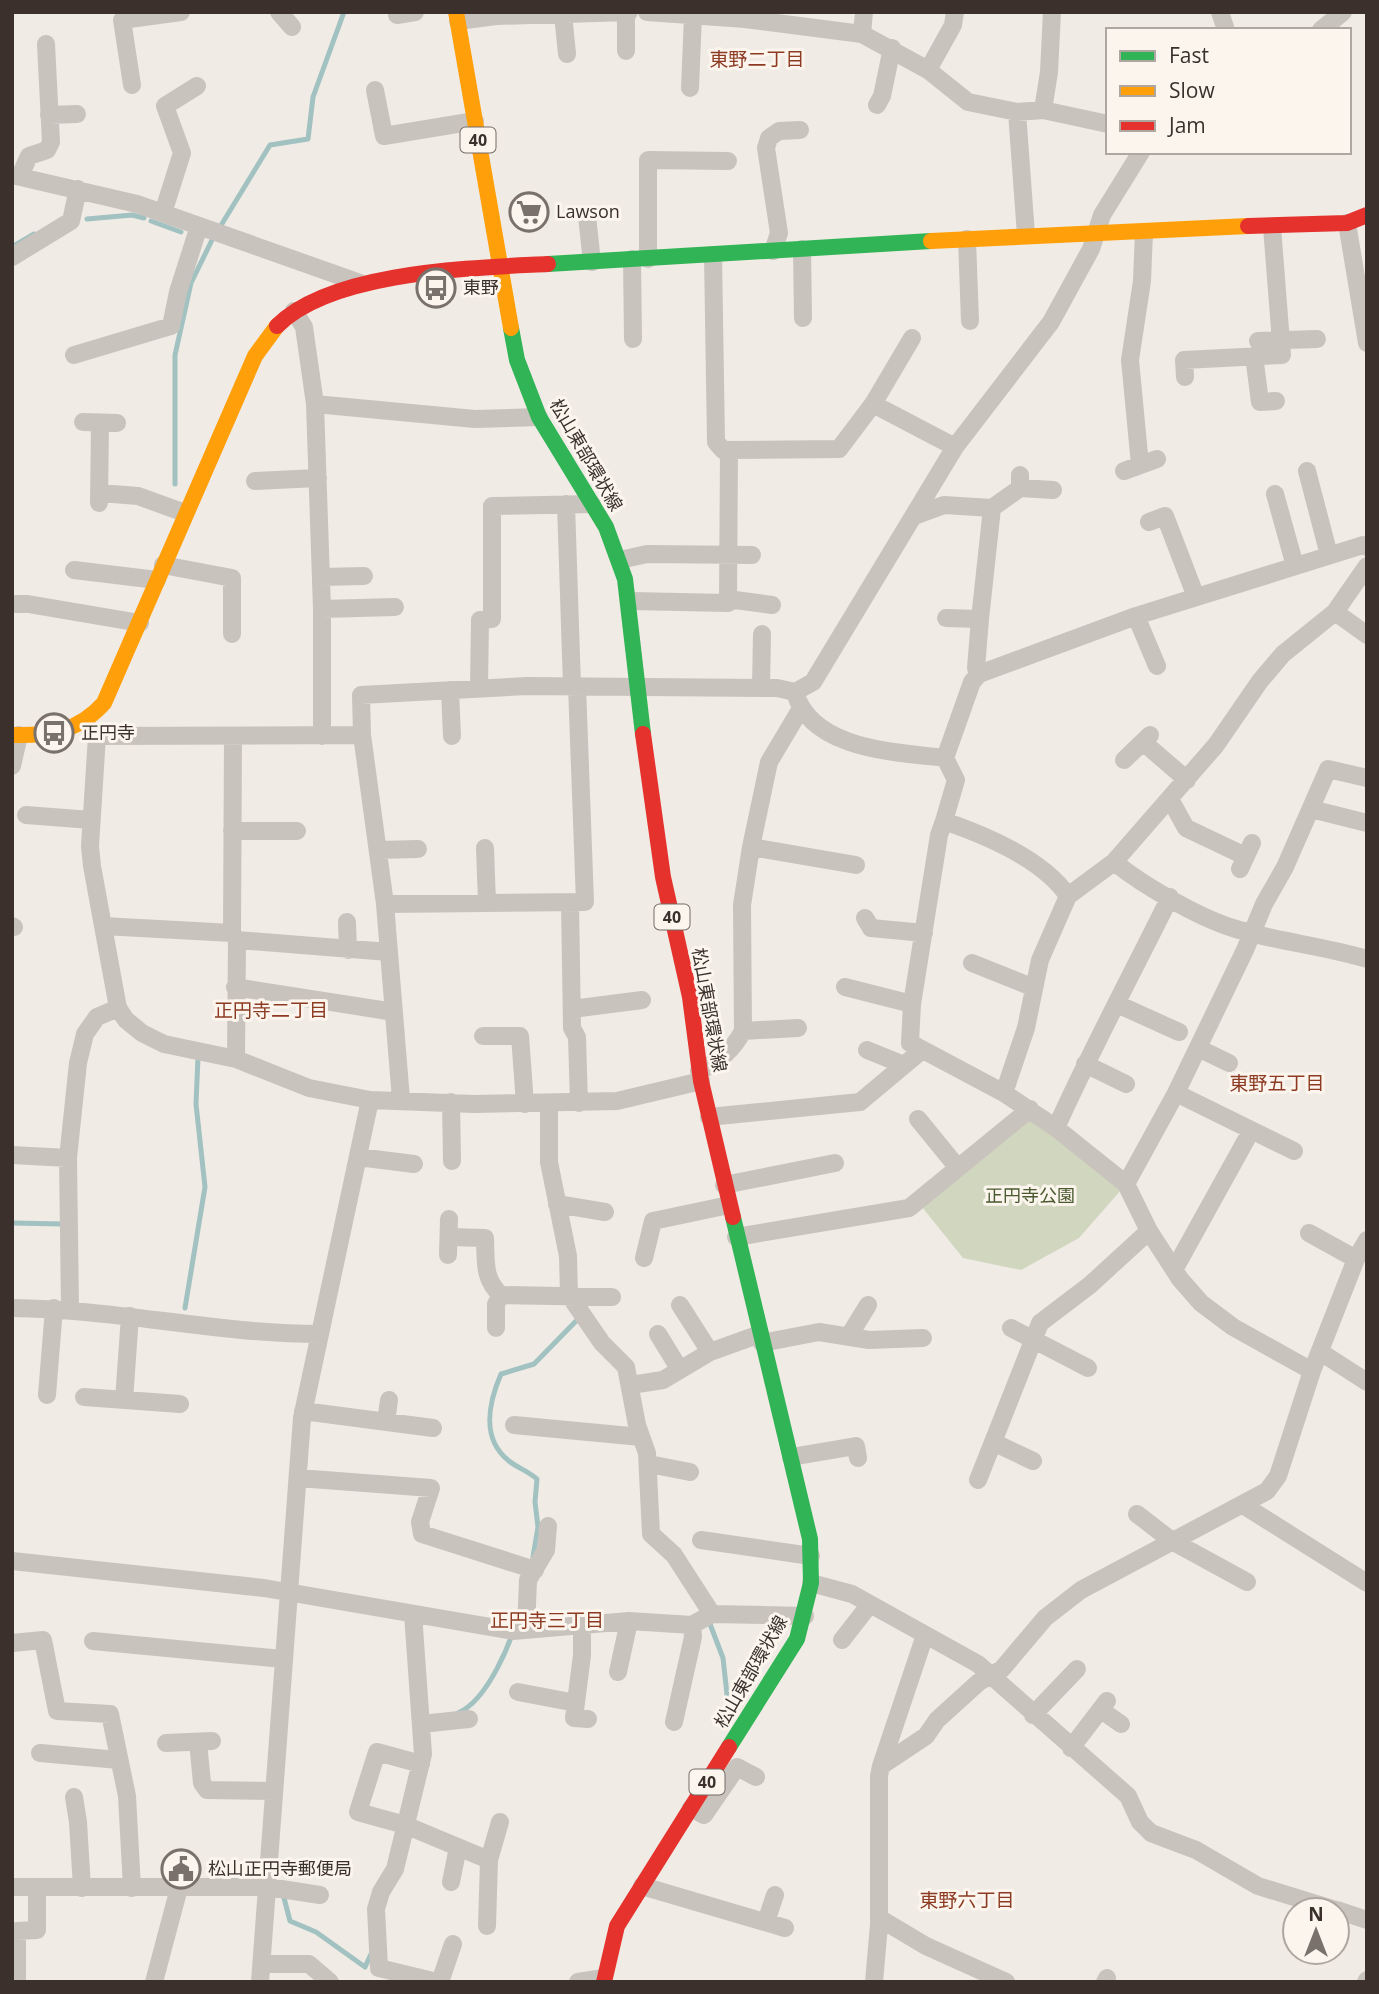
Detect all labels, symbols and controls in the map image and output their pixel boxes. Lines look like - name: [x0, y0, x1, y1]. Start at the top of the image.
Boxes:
- legend: [1106, 28, 1351, 154]
- text: Fast: [1169, 41, 1209, 69]
- district label: 東野二丁目: [709, 46, 805, 72]
- text: Slow: [1169, 76, 1215, 104]
- text: Jam: [1167, 111, 1206, 139]
- road number: 40: [461, 128, 496, 152]
- supermarket icon: Lawson: [508, 191, 550, 233]
- place label: Lawson: [556, 199, 620, 223]
- bus stop icon: 東野: [415, 267, 457, 309]
- place label: 東野: [463, 275, 499, 299]
- street label: 松山東部環状線: [545, 394, 629, 515]
- bus stop icon: 正円寺: [33, 712, 75, 754]
- place label: 正円寺: [81, 720, 135, 744]
- road number: 40: [654, 904, 690, 930]
- street label: 松山東部環状線: [687, 946, 733, 1074]
- district label: 正円寺二丁目: [214, 997, 328, 1023]
- district label: 東野五丁目: [1229, 1070, 1325, 1096]
- park label: 正円寺公園: [985, 1183, 1075, 1207]
- district label: 正円寺三丁目: [490, 1607, 604, 1633]
- street label: 松山東部環状線: [708, 1611, 792, 1732]
- road number: 40: [690, 1770, 724, 1795]
- public building icon: 松山正円寺郵便局: [160, 1848, 202, 1890]
- place label: 松山正円寺郵便局: [208, 1856, 352, 1880]
- district label: 東野六丁目: [919, 1887, 1015, 1913]
- north arrow: [1281, 1896, 1351, 1966]
- text: N: [1308, 1901, 1324, 1927]

